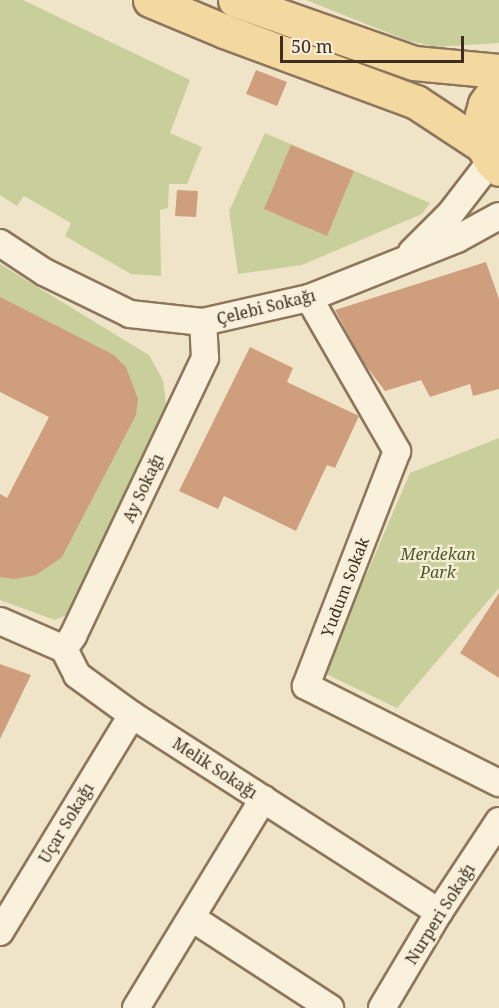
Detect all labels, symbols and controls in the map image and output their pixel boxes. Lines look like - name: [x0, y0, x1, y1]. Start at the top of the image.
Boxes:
- scale bar: [283, 24, 468, 62]
- text: 50 m: [291, 34, 333, 58]
- street label: Çelebi Sokağı: [215, 285, 317, 329]
- street label: Ay Sokağı: [119, 451, 167, 525]
- street label: Yudum Sokak: [317, 535, 373, 639]
- park label: Merdekan Park: [400, 544, 476, 582]
- street label: Melik Sokağı: [169, 733, 261, 803]
- street label: Uçar Sokağı: [35, 779, 97, 867]
- street label: Nurperi Sokağı: [401, 860, 479, 968]

